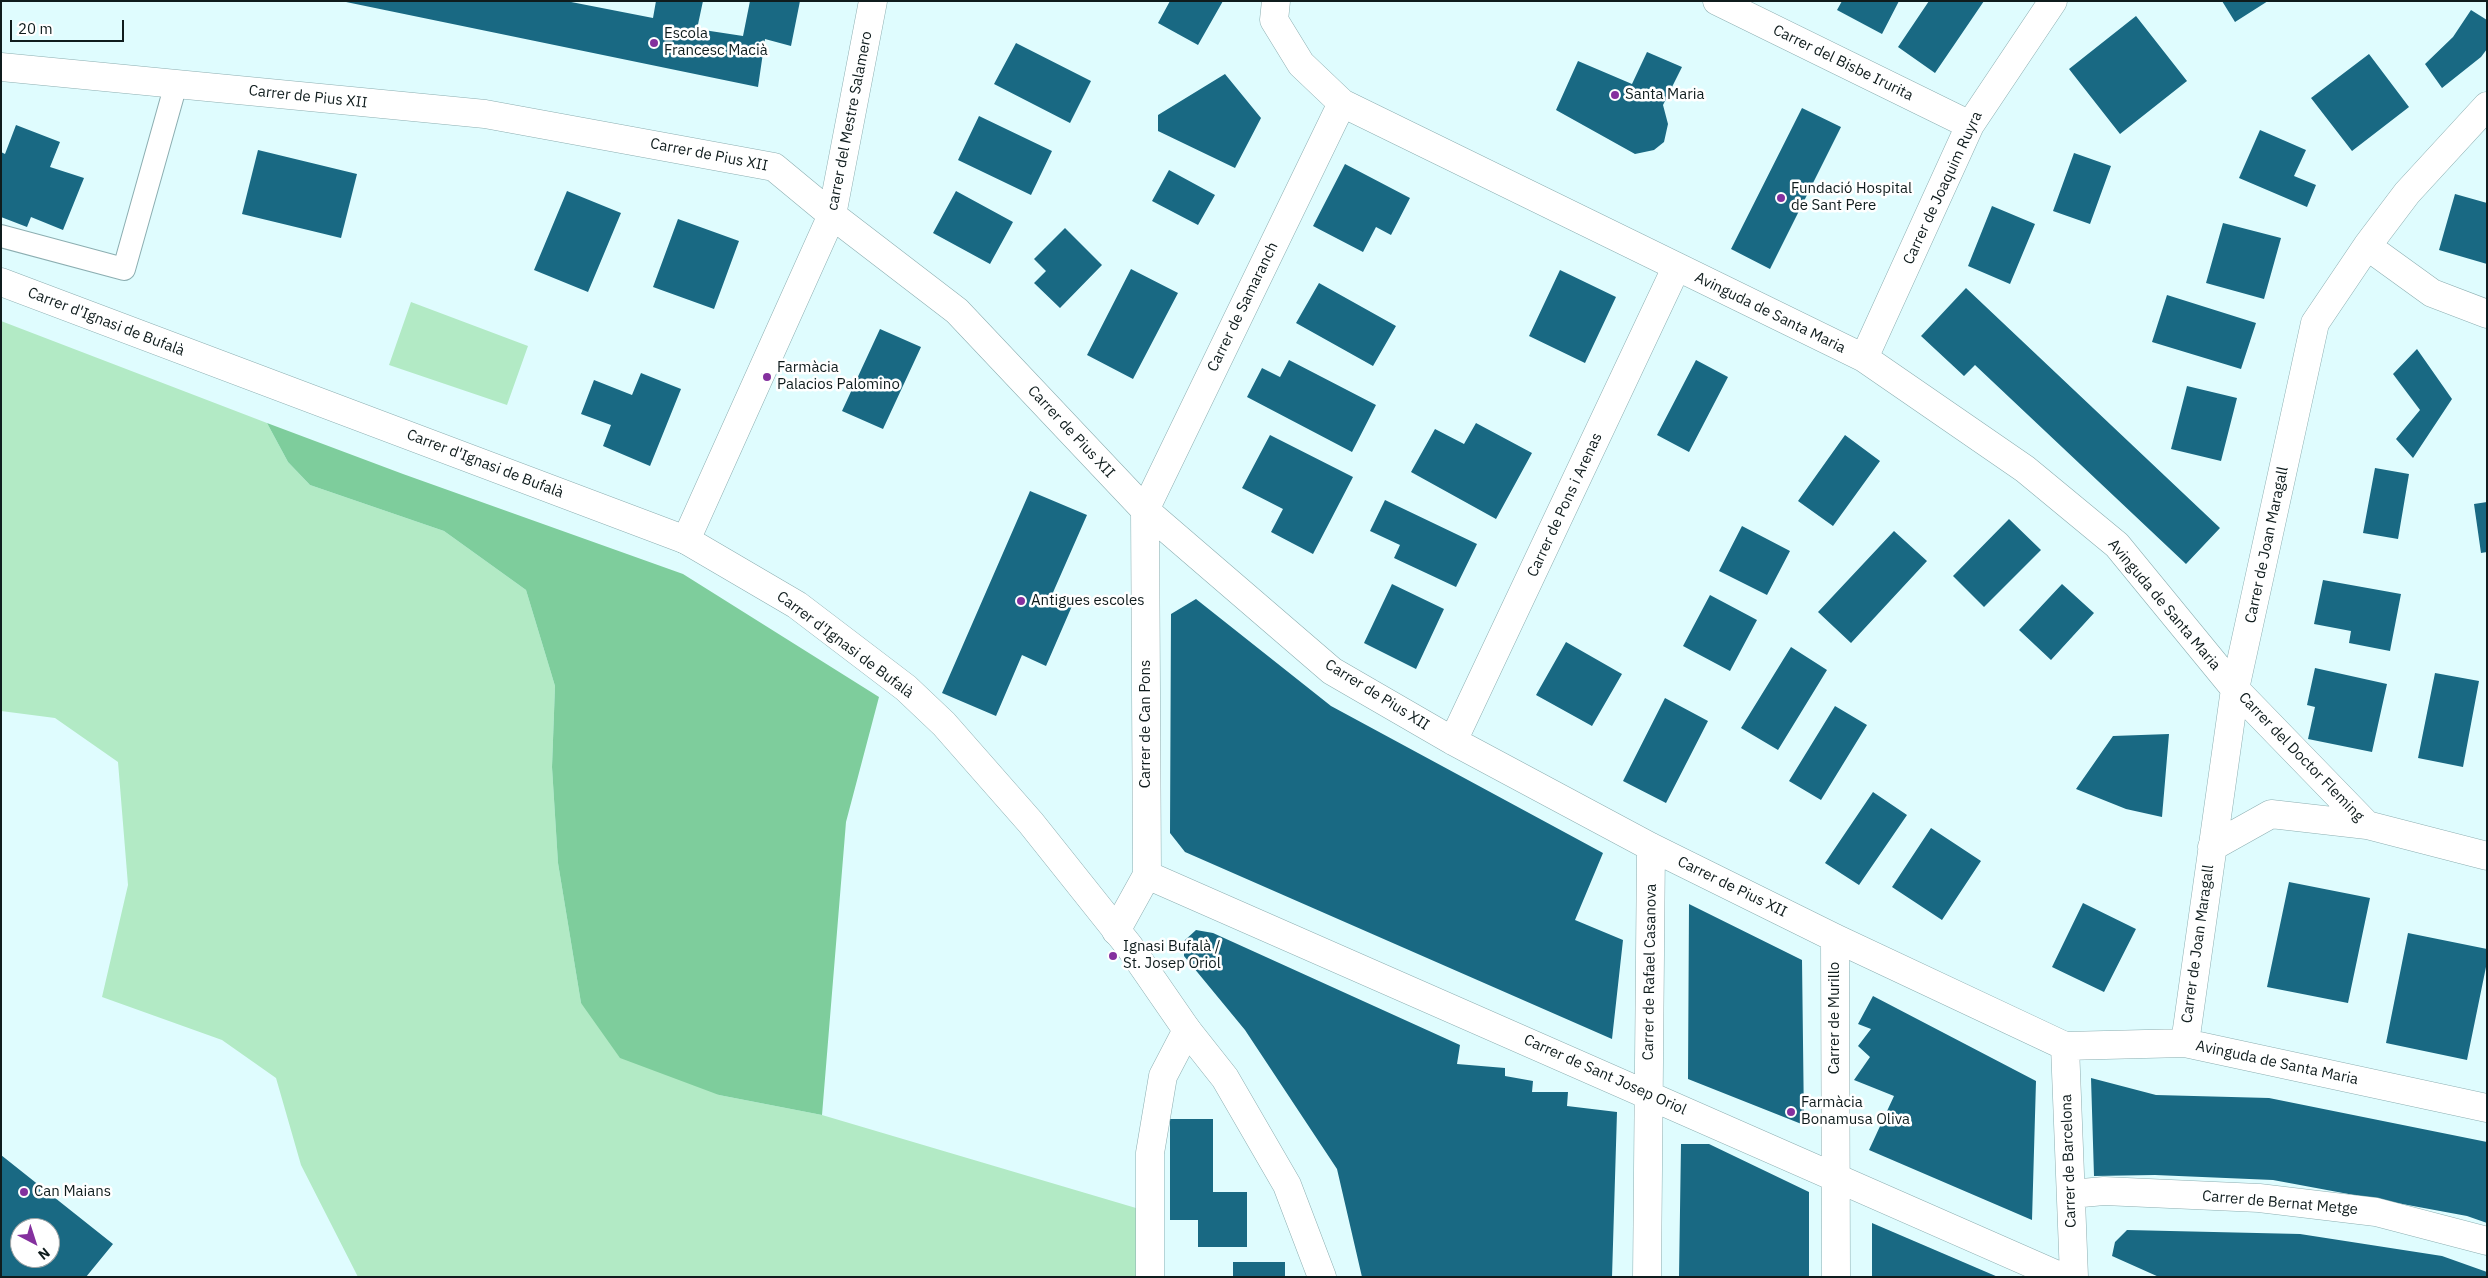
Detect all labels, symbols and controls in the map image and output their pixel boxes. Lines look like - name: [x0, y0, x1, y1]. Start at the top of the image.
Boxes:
- scale bar: [12, 10, 126, 42]
- text: 20 m: [18, 19, 53, 38]
- street label: Carrer del Bisbe Irurita: [1770, 21, 1916, 105]
- place label: Escola Francesc Macià: [664, 25, 768, 60]
- street label: carrer del Mestre Salamero: [824, 30, 876, 212]
- marker: Escola Francesc Macià: [648, 37, 660, 49]
- street label: Carrer de Pius XII: [248, 82, 368, 112]
- place label: Santa Maria: [1625, 86, 1705, 104]
- marker: Santa Maria: [1609, 89, 1621, 101]
- street label: Carrer de Joaquim Ruyra: [1900, 109, 1986, 267]
- street label: Carrer de Pius XII: [649, 135, 769, 175]
- place label: Fundació Hospital de Sant Pere: [1791, 180, 1912, 215]
- marker: Fundació Hospital de Sant Pere: [1775, 192, 1787, 204]
- street label: Carrer de Samaranch: [1204, 239, 1282, 375]
- street label: Avinguda de Santa Maria: [1692, 269, 1848, 357]
- street label: Carrer d'Ignasi de Bufalà: [25, 284, 187, 360]
- place label: Farmàcia Palacios Palomino: [777, 359, 900, 394]
- marker: Farmàcia Palacios Palomino: [761, 371, 773, 383]
- street label: Carrer de Pius XII: [1024, 382, 1118, 482]
- street label: Carrer d'Ignasi de Bufalà: [404, 426, 566, 502]
- street label: Carrer de Pons i Arenas: [1524, 430, 1606, 580]
- street label: Carrer de Joan Maragall: [2242, 465, 2292, 625]
- street label: Avinguda de Santa Maria: [2104, 536, 2224, 674]
- street label: Carrer d'Ignasi de Bufalà: [773, 588, 917, 702]
- place label: Antigues escoles: [1031, 592, 1145, 610]
- marker: Antigues escoles: [1015, 595, 1027, 607]
- street label: Carrer de Pius XII: [1322, 656, 1432, 734]
- street label: Carrer de Can Pons: [1137, 660, 1155, 788]
- street label: Carrer del Doctor Fleming: [2235, 689, 2367, 825]
- street label: Carrer de Pius XII: [1674, 853, 1790, 921]
- street label: Carrer de Joan Maragall: [2178, 864, 2218, 1024]
- street label: Carrer de Rafael Casanova: [1639, 883, 1661, 1061]
- place label: Ignasi Bufalà / St. Josep Oriol: [1123, 938, 1221, 973]
- marker: Ignasi Bufalà / St. Josep Oriol: [1107, 950, 1119, 962]
- street label: Carrer de Murillo: [1826, 962, 1844, 1074]
- street label: Carrer de Sant Josep Oriol: [1521, 1031, 1689, 1119]
- street label: Avinguda de Santa Maria: [2194, 1037, 2360, 1089]
- place label: Farmàcia Bonamusa Oliva: [1801, 1094, 1910, 1129]
- street label: Carrer de Barcelona: [2058, 1094, 2080, 1228]
- marker: Farmàcia Bonamusa Oliva: [1785, 1106, 1797, 1118]
- place label: Can Maians: [34, 1183, 111, 1201]
- marker: Can Maians: [18, 1186, 30, 1198]
- street label: Carrer de Bernat Metge: [2201, 1187, 2359, 1219]
- north arrow: [10, 1218, 60, 1268]
- text: N: [34, 1244, 54, 1264]

